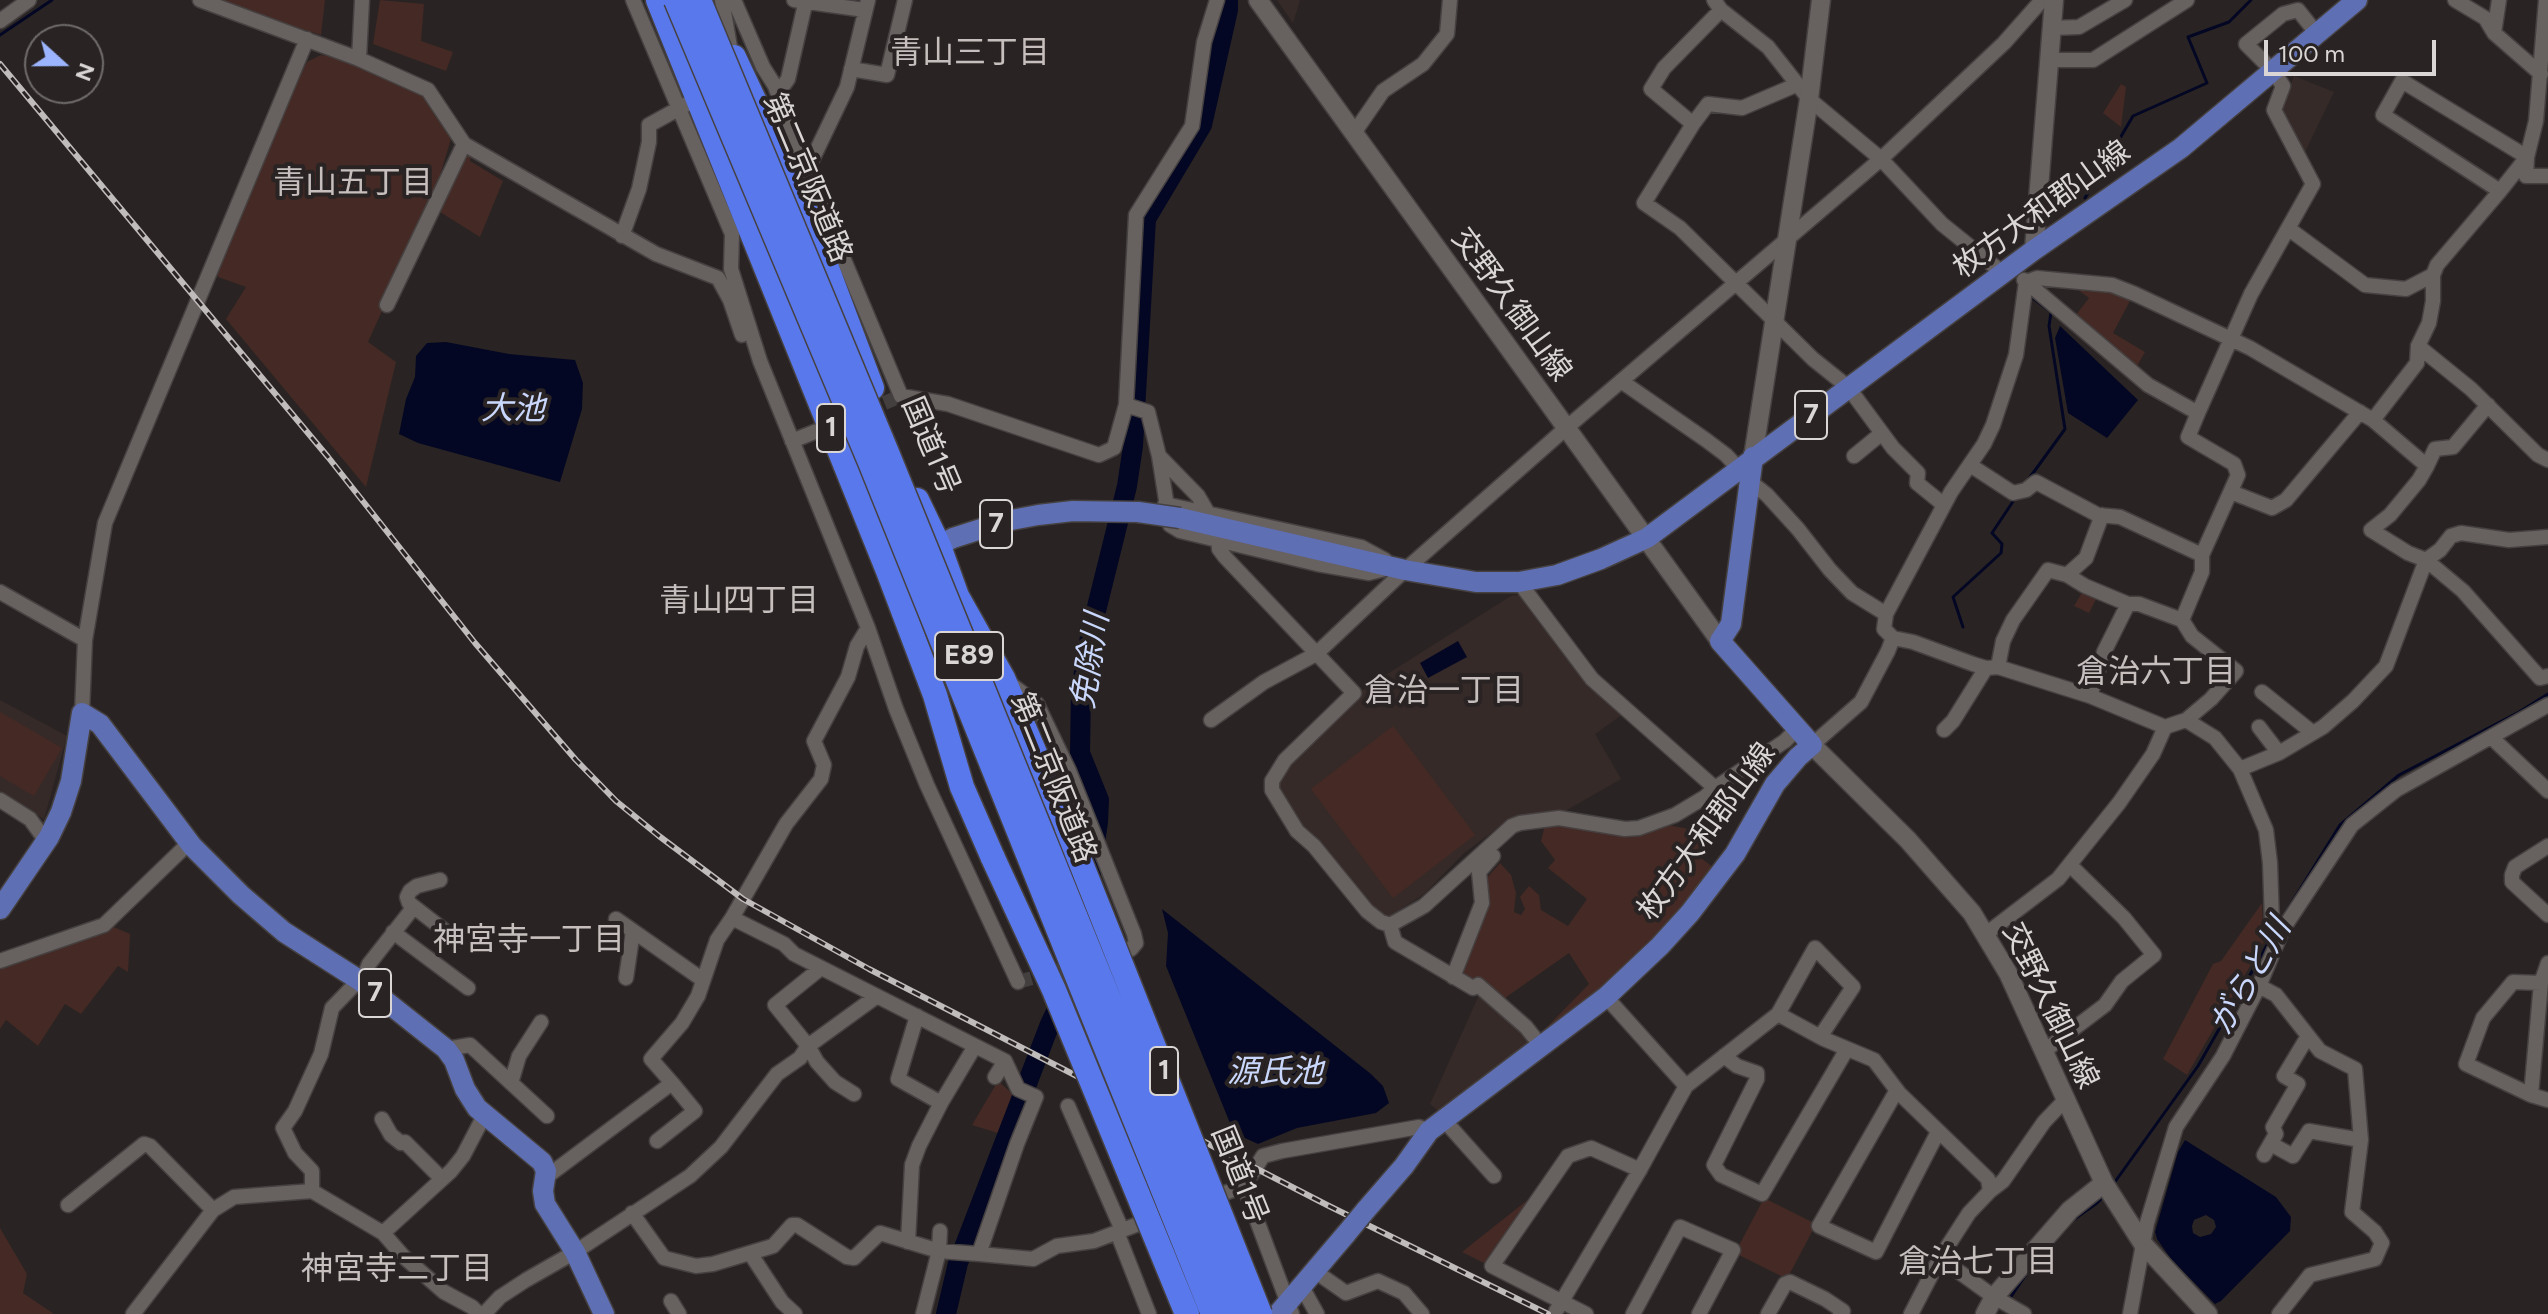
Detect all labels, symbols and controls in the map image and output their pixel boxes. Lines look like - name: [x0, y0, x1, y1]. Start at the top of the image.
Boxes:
- north arrow: [24, 24, 104, 104]
- scale bar: [2268, 24, 2440, 74]
- district label: 青山三丁目: [890, 35, 1050, 73]
- text: 100 m: [2278, 39, 2345, 68]
- text: N: [69, 59, 101, 85]
- street label: 第二京阪道路: [755, 88, 859, 268]
- street label: 枚方大和郡山線: [1946, 134, 2138, 286]
- district label: 青山五丁目: [273, 165, 433, 203]
- street label: 交野久御山線: [1444, 222, 1578, 388]
- water label: 大池: [481, 391, 545, 429]
- road number: 7: [1795, 391, 1827, 439]
- street label: 国道1号: [893, 392, 967, 500]
- road number: 1: [817, 404, 845, 452]
- road number: 7: [980, 500, 1012, 548]
- district label: 青山四丁目: [659, 583, 819, 621]
- water label: 免除川: [1065, 611, 1117, 711]
- road number: E89: [935, 632, 1003, 680]
- district label: 倉治六丁目: [2076, 654, 2236, 692]
- district label: 倉治一丁目: [1364, 673, 1524, 711]
- street label: 第二京阪道路: [1003, 688, 1103, 868]
- street label: 枚方大和郡山線: [1631, 736, 1783, 928]
- water label: がらと川: [2202, 912, 2300, 1042]
- street label: 交野久御山線: [1994, 917, 2106, 1095]
- district label: 神宮寺一丁目: [433, 922, 625, 960]
- road number: 7: [359, 969, 391, 1017]
- road number: 1: [1150, 1047, 1178, 1095]
- water label: 源氏池: [1227, 1054, 1323, 1092]
- street label: 国道1号: [1203, 1121, 1275, 1229]
- district label: 倉治七丁目: [1898, 1244, 2058, 1282]
- district label: 神宮寺二丁目: [301, 1251, 493, 1289]

